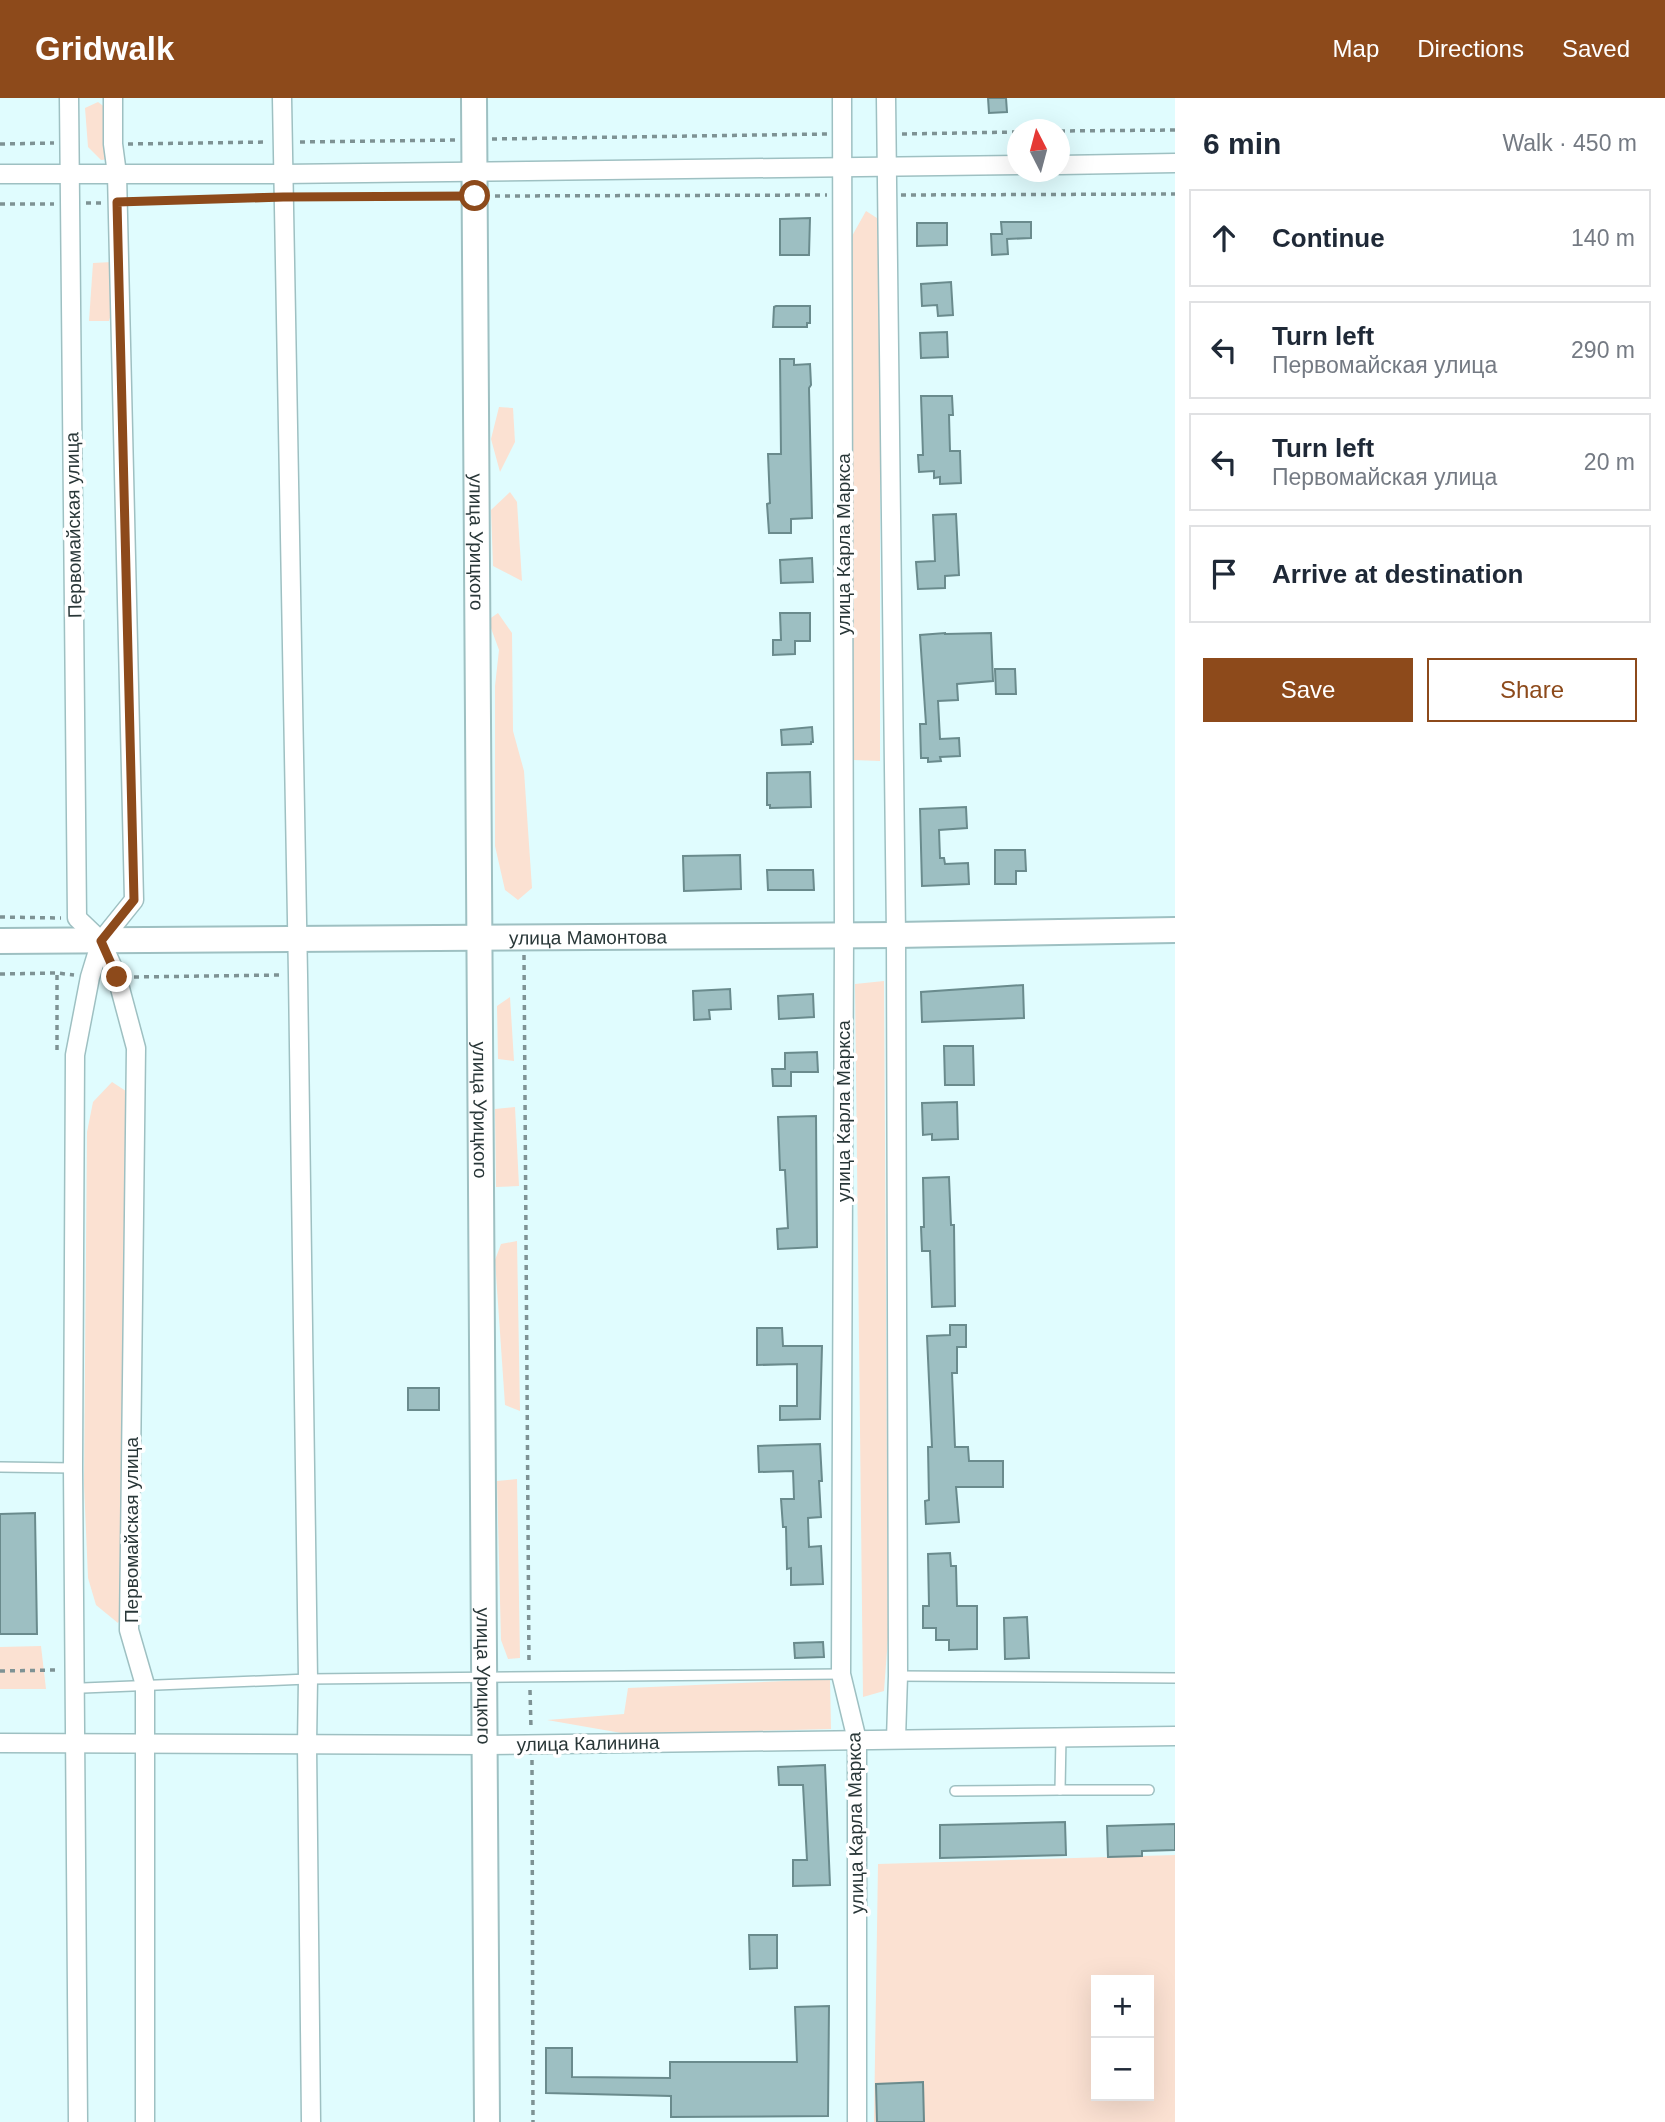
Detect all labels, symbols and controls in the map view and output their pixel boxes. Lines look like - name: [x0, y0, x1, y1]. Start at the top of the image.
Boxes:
- text: Gridwalk: [35, 30, 174, 67]
- text: Map: [1333, 35, 1379, 62]
- text: Directions: [1417, 35, 1524, 62]
- text: Saved: [1562, 35, 1630, 62]
- north arrow: [1007, 119, 1070, 182]
- text: 6 min: [1203, 127, 1281, 160]
- text: Walk · 450 m: [1502, 130, 1637, 156]
- route start: [459, 180, 490, 211]
- icon: ahead: [1205, 219, 1243, 257]
- text: Continue: [1272, 223, 1385, 253]
- text: 140 m: [1571, 225, 1635, 251]
- text: Turn left: [1272, 321, 1374, 351]
- icon: left: [1205, 331, 1243, 369]
- text: 290 m: [1571, 337, 1635, 363]
- text: Первомайская улица: [1272, 352, 1497, 378]
- street label: Первомайская улица: [61, 431, 86, 618]
- text: Turn left: [1272, 433, 1374, 463]
- icon: left: [1205, 443, 1243, 481]
- text: 20 m: [1584, 449, 1635, 475]
- street label: улица Карла Маркса: [833, 453, 854, 635]
- text: Первомайская улица: [1272, 464, 1497, 490]
- street label: улица Урицкого: [465, 473, 487, 611]
- icon: arrive: [1205, 555, 1243, 593]
- text: Arrive at destination: [1272, 559, 1523, 589]
- button: Save: [1203, 658, 1413, 722]
- button: Share: [1427, 658, 1637, 722]
- street label: улица Мамонтова: [509, 927, 667, 949]
- route end: [101, 961, 132, 992]
- street label: улица Карла Маркса: [833, 1020, 854, 1202]
- street label: улица Урицкого: [469, 1041, 491, 1179]
- street label: Первомайская улица: [121, 1437, 142, 1623]
- street label: улица Урицкого: [473, 1607, 495, 1745]
- street label: улица Калинина: [516, 1732, 660, 1755]
- street label: улица Карла Маркса: [843, 1732, 868, 1914]
- map controls: [1091, 1975, 1154, 2101]
- button: +: [1091, 1975, 1154, 2038]
- button: −: [1091, 2038, 1154, 2101]

